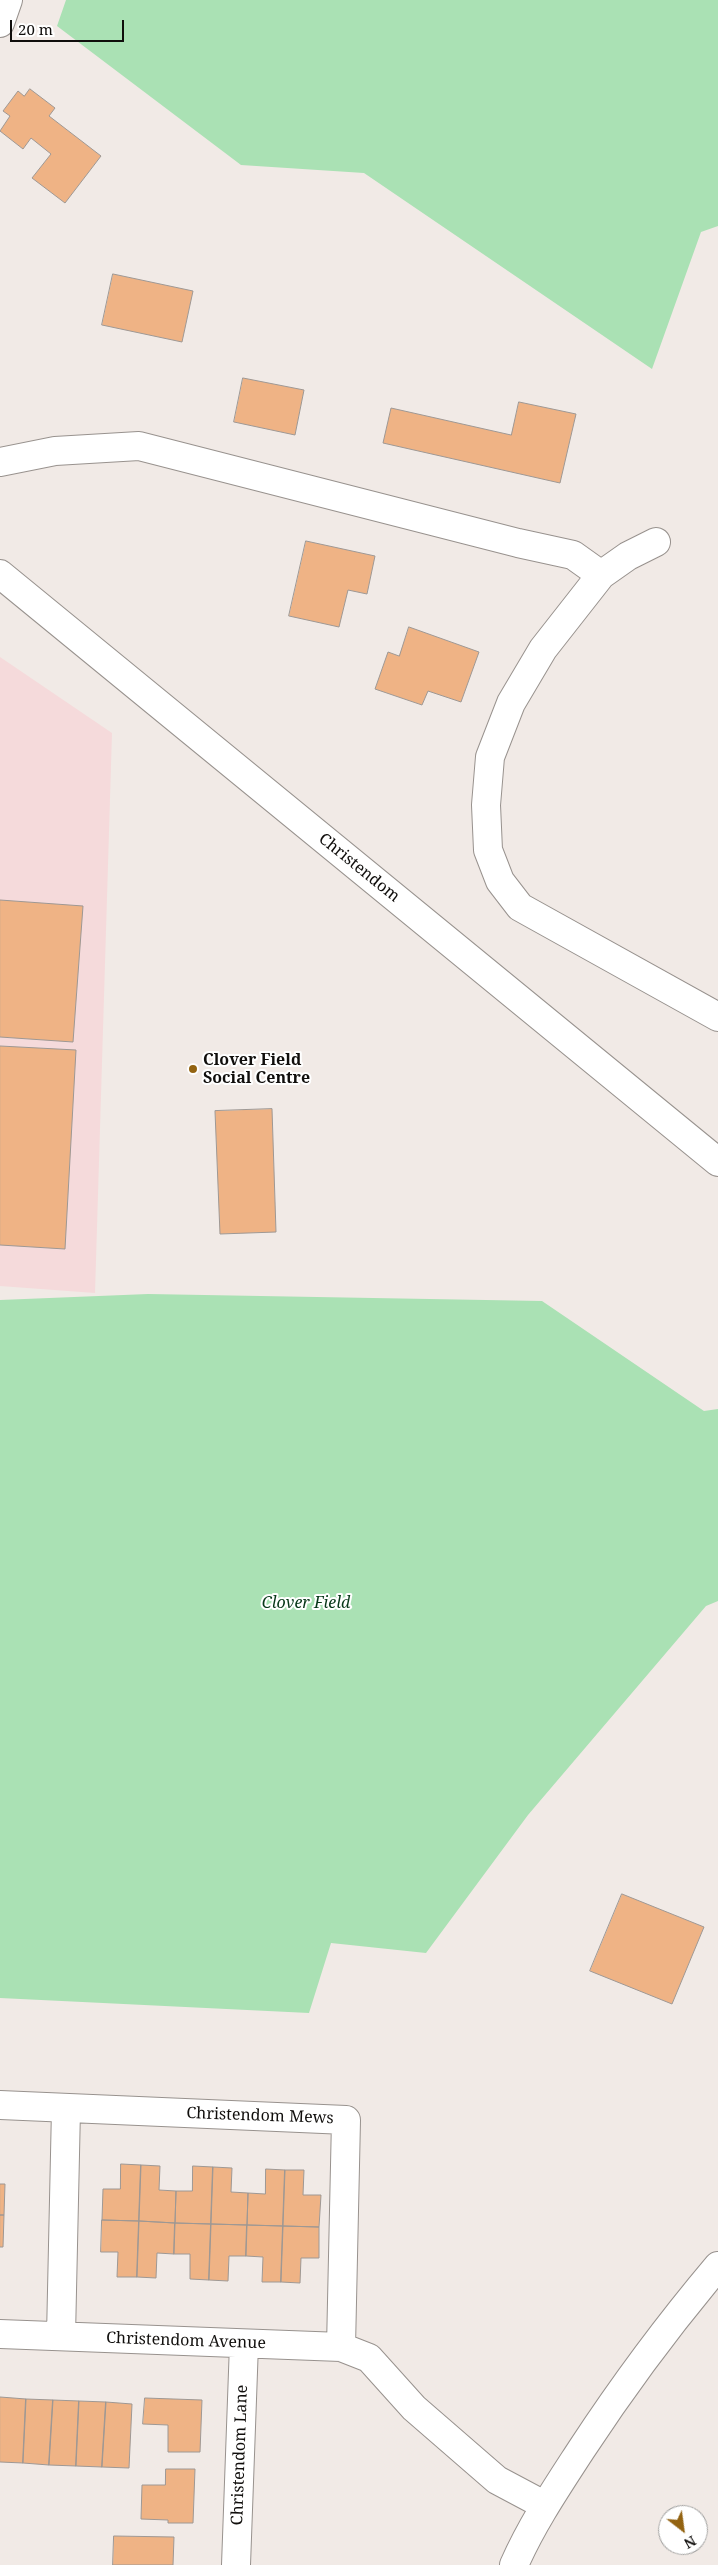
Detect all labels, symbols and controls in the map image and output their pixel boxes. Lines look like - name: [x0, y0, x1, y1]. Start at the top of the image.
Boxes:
- scale bar: [12, 10, 126, 42]
- text: 20 m: [18, 19, 53, 39]
- street label: Christendom: [315, 830, 403, 906]
- place label: Clover Field Social Centre: [203, 1050, 310, 1088]
- marker: Clover Field Social Centre: [187, 1063, 199, 1075]
- park label: Clover Field: [262, 1593, 350, 1613]
- street label: Christendom Mews: [186, 2104, 334, 2128]
- street label: Christendom Avenue: [106, 2329, 266, 2353]
- street label: Christendom Lane: [228, 2384, 252, 2526]
- north arrow: [658, 2505, 708, 2555]
- text: N: [681, 2532, 700, 2554]

